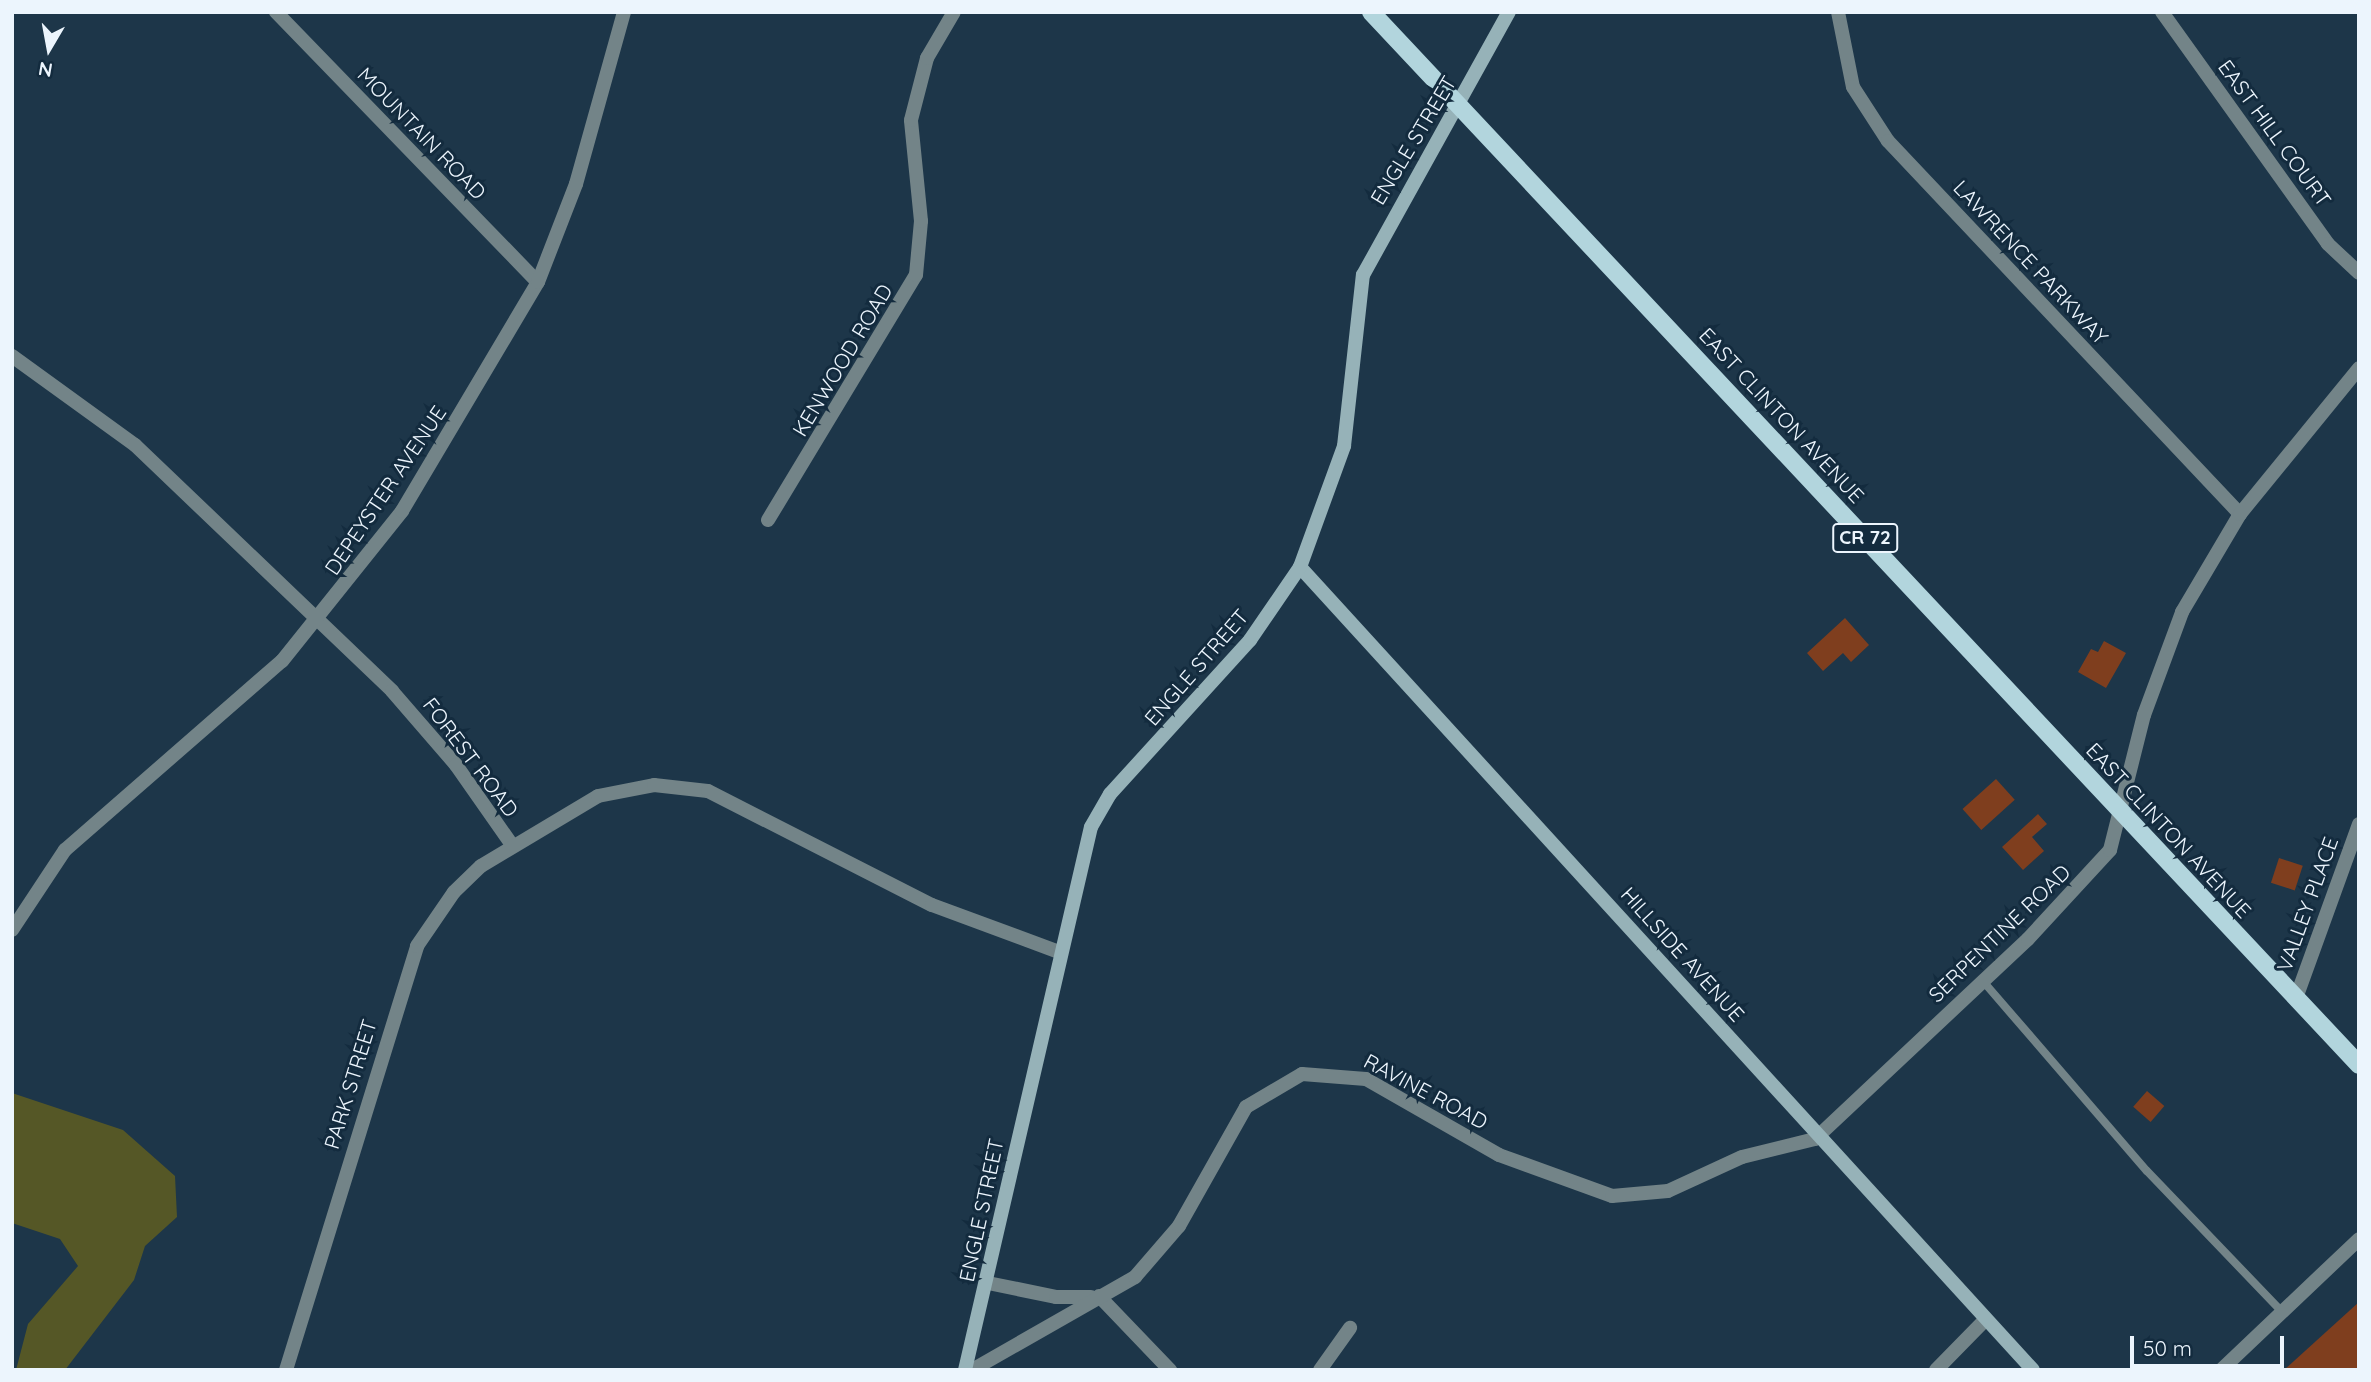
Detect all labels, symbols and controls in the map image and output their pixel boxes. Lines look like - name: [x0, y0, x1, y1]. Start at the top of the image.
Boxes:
- north arrow: [14, 14, 84, 84]
- street label: EAST HILL COURT: [2213, 55, 2337, 211]
- text: N: [36, 57, 54, 83]
- street label: MOUNTAIN ROAD: [353, 62, 491, 204]
- street label: ENGLE STREET: [1365, 71, 1461, 209]
- street label: LAWRENCE PARKWAY: [1949, 175, 2113, 349]
- street label: KENWOOD ROAD: [787, 279, 897, 441]
- street label: EAST CLINTON AVENUE: [1694, 322, 1870, 508]
- street label: DEPEYSTER AVENUE: [319, 401, 451, 579]
- road number: CR 72: [1832, 523, 1898, 554]
- street label: ENGLE STREET: [1139, 604, 1253, 730]
- street label: FOREST ROAD: [418, 693, 524, 821]
- street label: EAST CLINTON AVENUE: [2081, 737, 2257, 923]
- street label: VALLEY PLACE: [2271, 833, 2343, 975]
- street label: SERPENTINE ROAD: [1923, 859, 2075, 1007]
- street label: HILLSIDE AVENUE: [1616, 882, 1750, 1026]
- street label: PARK STREET: [318, 1016, 382, 1152]
- street label: RAVINE ROAD: [1360, 1048, 1492, 1134]
- street label: ENGLE STREET: [954, 1136, 1008, 1284]
- scale bar: [2133, 1322, 2287, 1366]
- text: 50 m: [2143, 1335, 2192, 1361]

